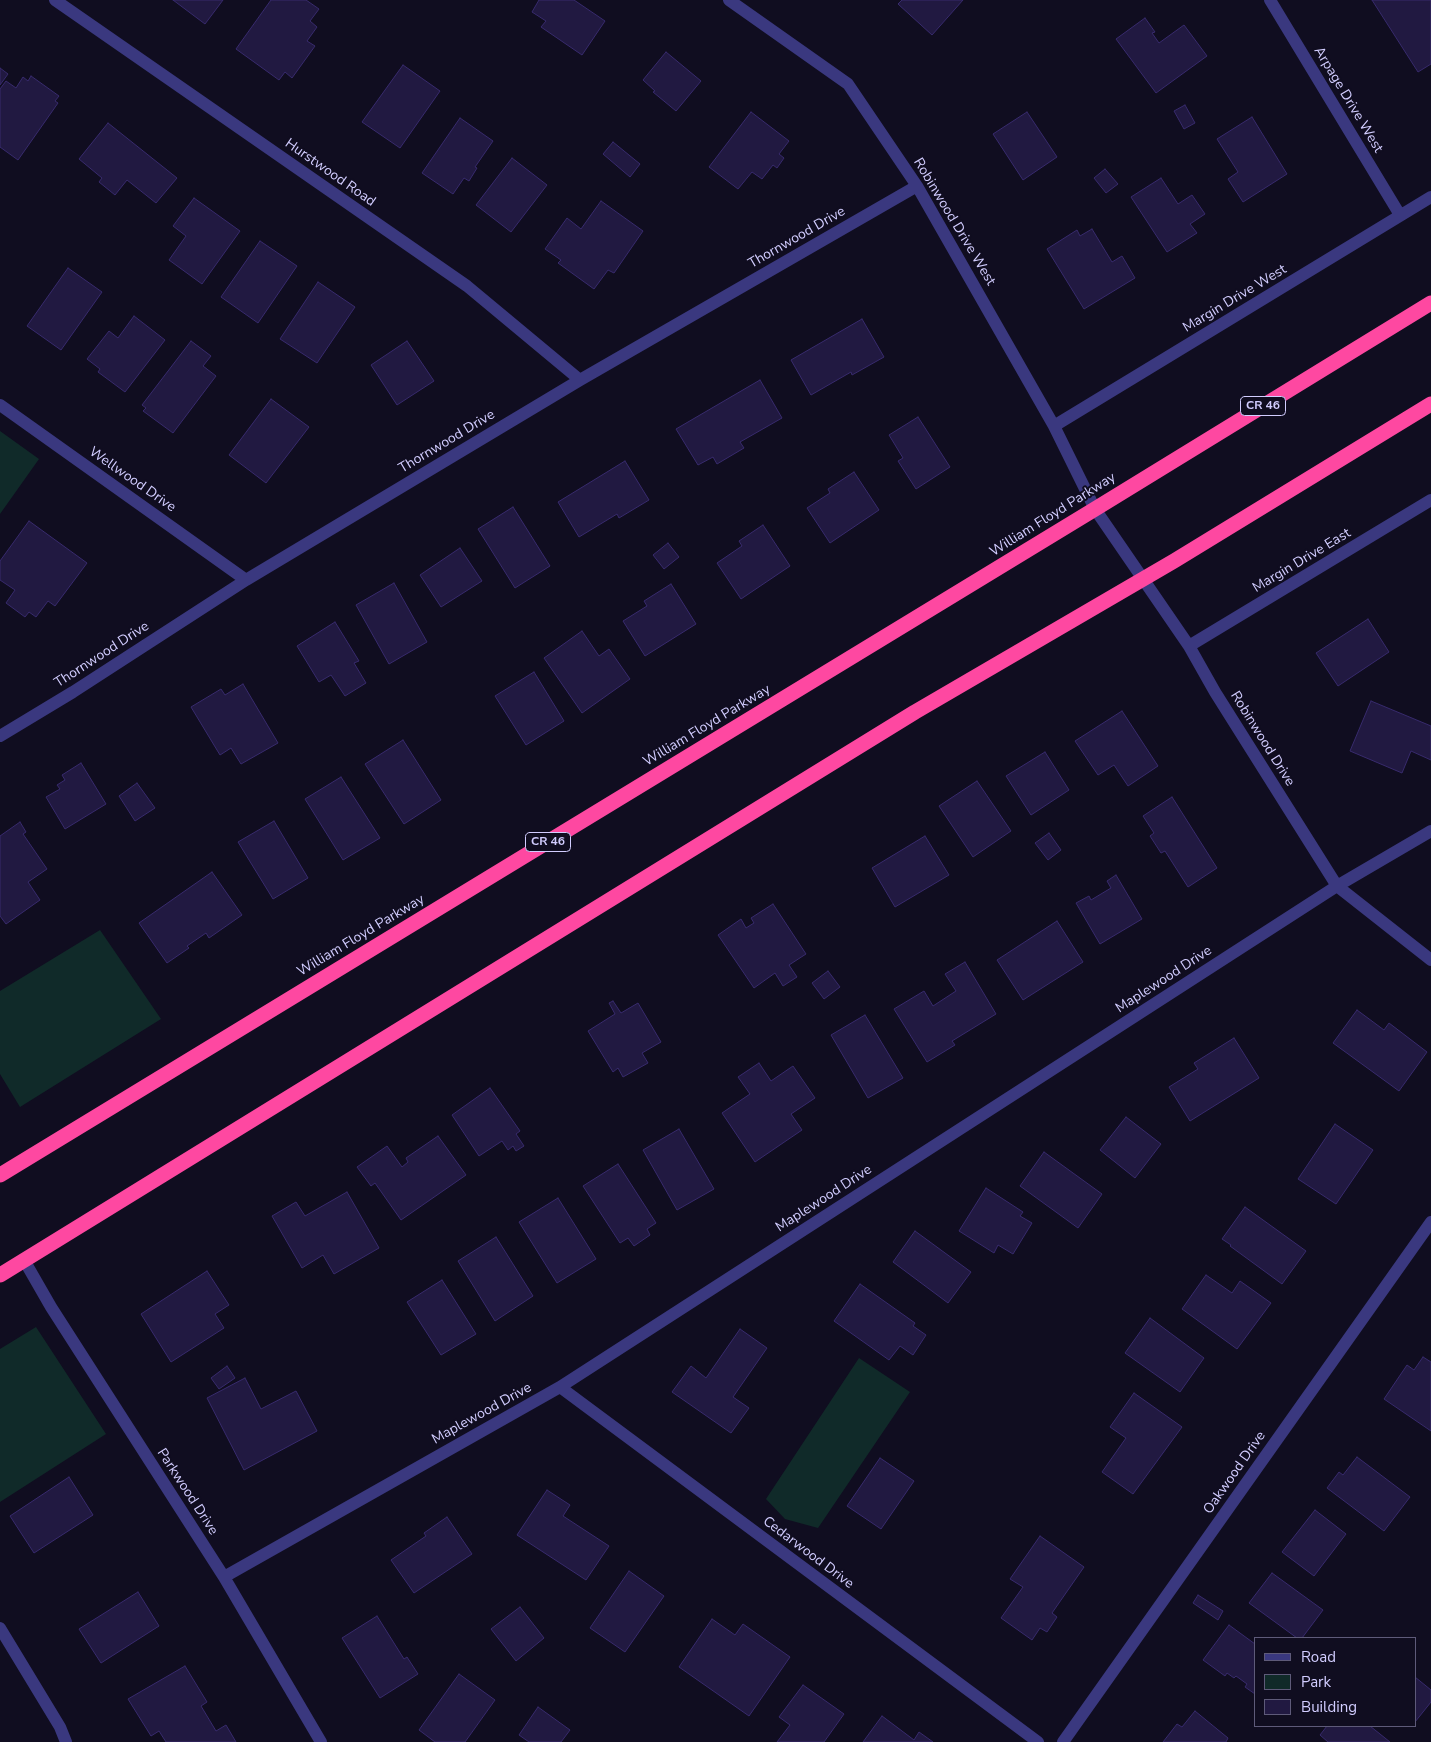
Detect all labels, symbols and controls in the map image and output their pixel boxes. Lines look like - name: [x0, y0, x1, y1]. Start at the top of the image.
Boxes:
- street label: Arpage Drive West: [1310, 44, 1386, 156]
- street label: Hurstwood Road: [281, 136, 379, 210]
- street label: Robinwood Drive West: [909, 155, 999, 289]
- street label: Thornwood Drive: [745, 203, 849, 273]
- street label: Margin Drive West: [1180, 261, 1290, 337]
- road number: CR 46: [1240, 396, 1286, 416]
- street label: Thornwood Drive: [396, 407, 498, 477]
- street label: Wellwood Drive: [85, 444, 179, 516]
- street label: William Floyd Parkway: [987, 469, 1119, 561]
- street label: Margin Drive East: [1250, 525, 1354, 597]
- street label: Thornwood Drive: [52, 618, 152, 692]
- street label: William Floyd Parkway: [640, 681, 774, 771]
- street label: Robinwood Drive: [1226, 689, 1298, 789]
- road number: CR 46: [526, 832, 570, 852]
- street label: William Floyd Parkway: [294, 891, 428, 981]
- street label: Maplewood Drive: [1113, 943, 1215, 1017]
- street label: Maplewood Drive: [773, 1162, 875, 1236]
- street label: Maplewood Drive: [429, 1380, 535, 1448]
- street label: Oakwood Drive: [1200, 1428, 1270, 1518]
- street label: Parkwood Drive: [153, 1446, 221, 1538]
- street label: Cedarwood Drive: [759, 1513, 857, 1593]
- legend: [1254, 1637, 1416, 1727]
- text: Road: [1301, 1647, 1336, 1667]
- text: Park: [1301, 1672, 1331, 1692]
- text: Building: [1301, 1697, 1357, 1717]

